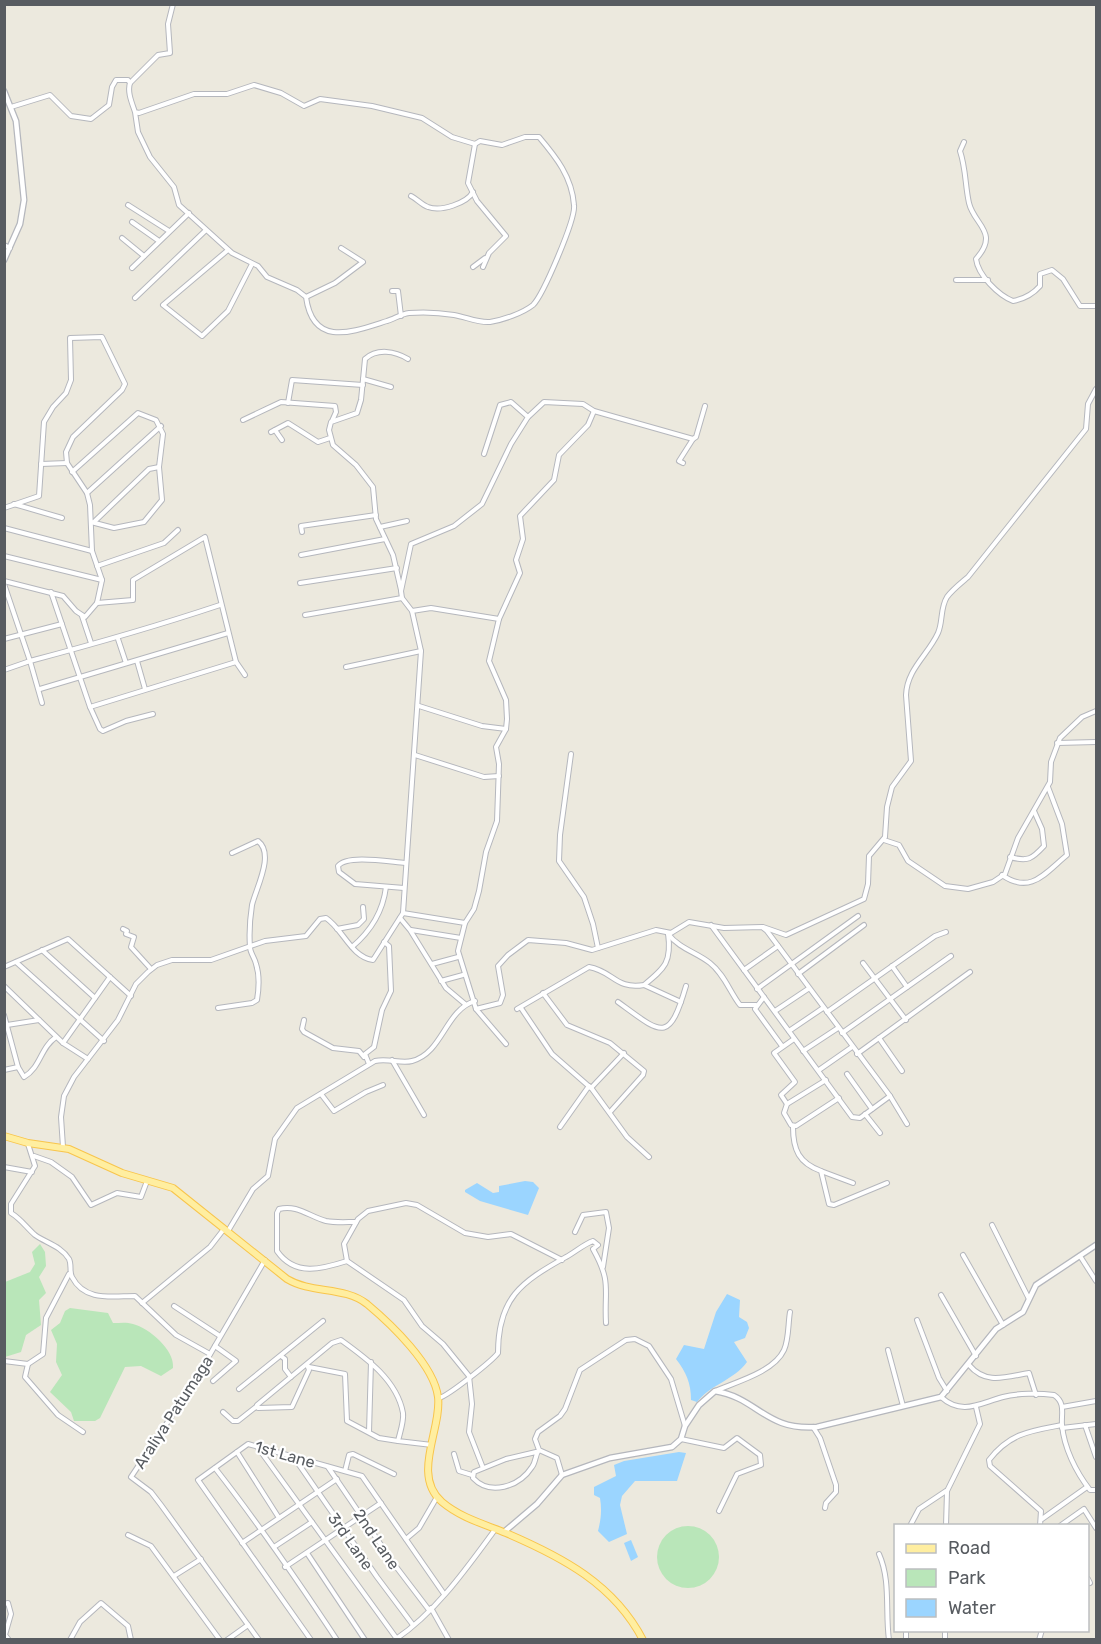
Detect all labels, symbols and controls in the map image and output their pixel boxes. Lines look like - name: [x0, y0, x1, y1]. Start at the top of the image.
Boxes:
- street label: Araliya Patumaga: [130, 1352, 217, 1472]
- street label: 1st Lane: [253, 1437, 317, 1472]
- street label: 2nd Lane: [349, 1505, 404, 1573]
- street label: 3rd Lane: [324, 1509, 377, 1574]
- legend: [894, 1524, 1089, 1632]
- text: Road: [948, 1537, 991, 1559]
- text: Park: [948, 1567, 986, 1589]
- text: Water: [948, 1597, 996, 1619]

